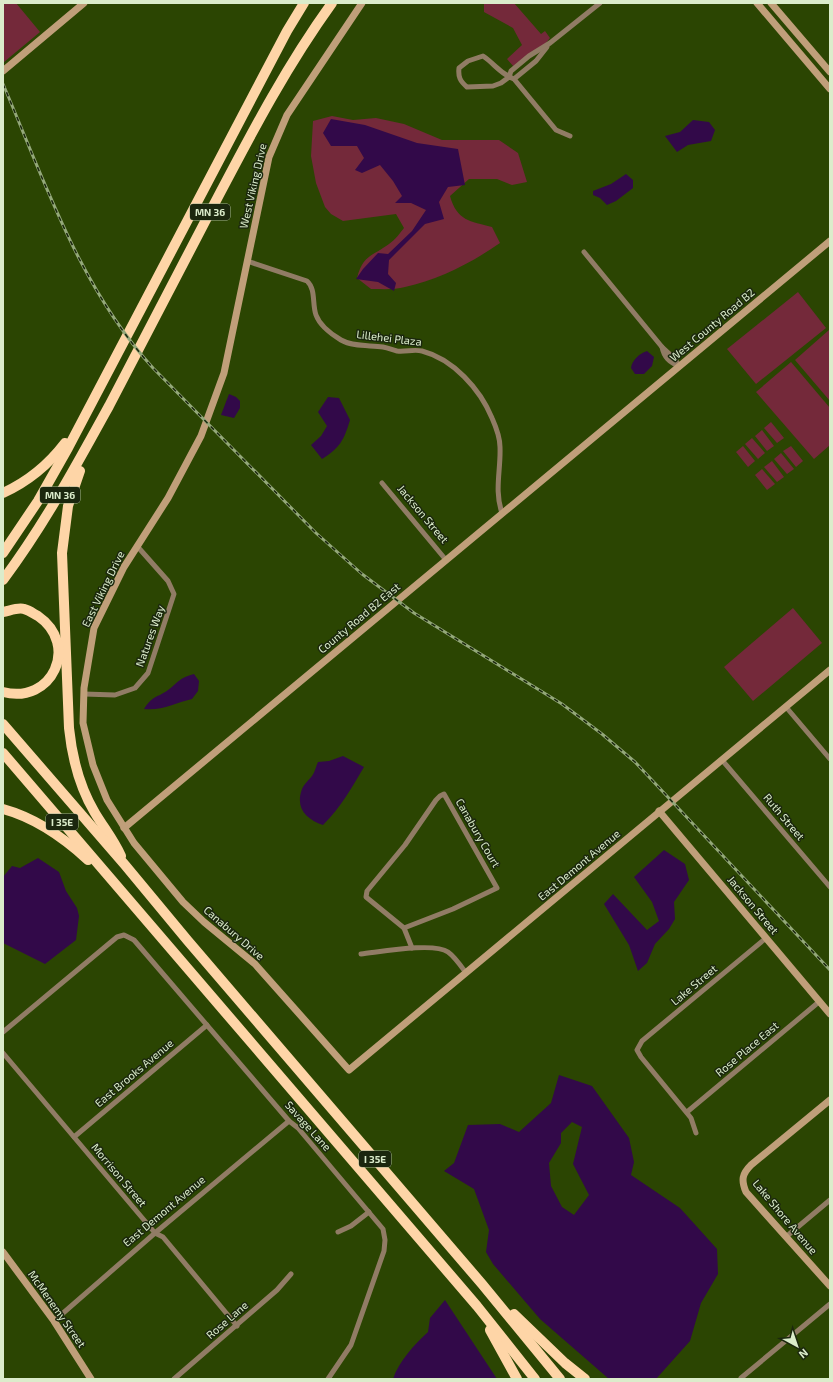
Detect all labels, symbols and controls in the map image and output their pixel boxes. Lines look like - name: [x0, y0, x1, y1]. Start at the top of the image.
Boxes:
- street label: West Viking Drive: [236, 142, 269, 230]
- road number: MN 36: [190, 204, 230, 220]
- street label: West County Road B2: [667, 285, 757, 364]
- street label: Lillehei Plaza: [356, 327, 422, 348]
- street label: Jackson Street: [395, 482, 452, 545]
- road number: MN 36: [40, 487, 80, 503]
- street label: East Viking Drive: [79, 549, 127, 629]
- street label: County Road B2 East: [315, 580, 402, 656]
- street label: Natures Way: [132, 603, 167, 668]
- street label: Ruth Street: [761, 791, 808, 843]
- street label: Canabury Court: [454, 796, 503, 869]
- road number: I 35E: [46, 814, 78, 830]
- street label: East Demont Avenue: [535, 826, 622, 903]
- street label: Jackson Street: [725, 873, 782, 936]
- street label: Canabury Drive: [201, 903, 267, 962]
- street label: Lake Street: [668, 962, 719, 1008]
- street label: Rose Place East: [712, 1018, 781, 1079]
- street label: East Brooks Avenue: [92, 1036, 176, 1109]
- street label: Savage Lane: [283, 1098, 334, 1153]
- street label: Morrison Street: [89, 1140, 150, 1209]
- road number: I 35E: [359, 1151, 391, 1167]
- street label: East Demont Avenue: [120, 1172, 207, 1249]
- street label: Lake Shore Avenue: [750, 1177, 820, 1257]
- street label: McMenemy Street: [26, 1268, 89, 1350]
- street label: Rose Lane: [203, 1298, 250, 1341]
- north arrow: [777, 1326, 817, 1366]
- text: N: [796, 1347, 811, 1362]

